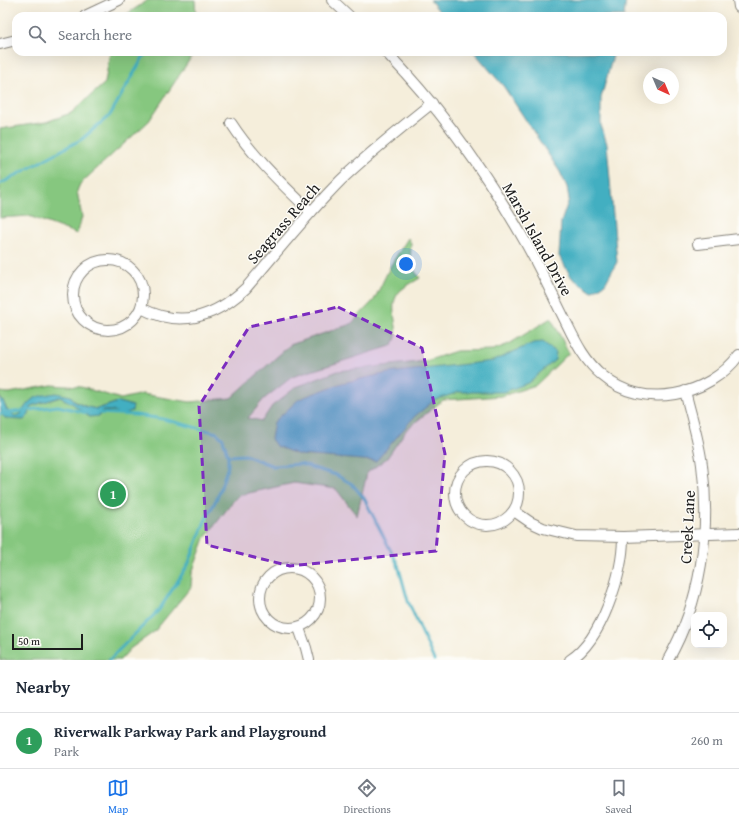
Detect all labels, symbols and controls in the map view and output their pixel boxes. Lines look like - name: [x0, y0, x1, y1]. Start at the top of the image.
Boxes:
- search box: [12, 12, 727, 56]
- icon: search: [26, 23, 48, 45]
- text: Search here: [58, 24, 132, 45]
- north arrow: [643, 68, 679, 104]
- street label: Seagrass Reach: [241, 177, 325, 269]
- street label: Marsh Island Drive: [497, 178, 579, 300]
- your location: [396, 254, 416, 274]
- pin: 1: [100, 479, 126, 509]
- street label: Creek Lane: [673, 490, 701, 564]
- map controls: [691, 612, 727, 648]
- button: locate: [691, 612, 727, 648]
- scale bar: [12, 632, 83, 651]
- text: 50 m: [18, 633, 40, 649]
- text: Nearby: [16, 674, 70, 699]
- text: Riverwalk Parkway Park and Playground: [54, 721, 326, 742]
- text: 1: [26, 731, 32, 750]
- text: 260 m: [691, 731, 723, 750]
- text: Park: [54, 742, 79, 761]
- tab: Map: [107, 777, 129, 817]
- tab: Directions: [344, 777, 391, 817]
- tab: Saved: [605, 777, 632, 817]

